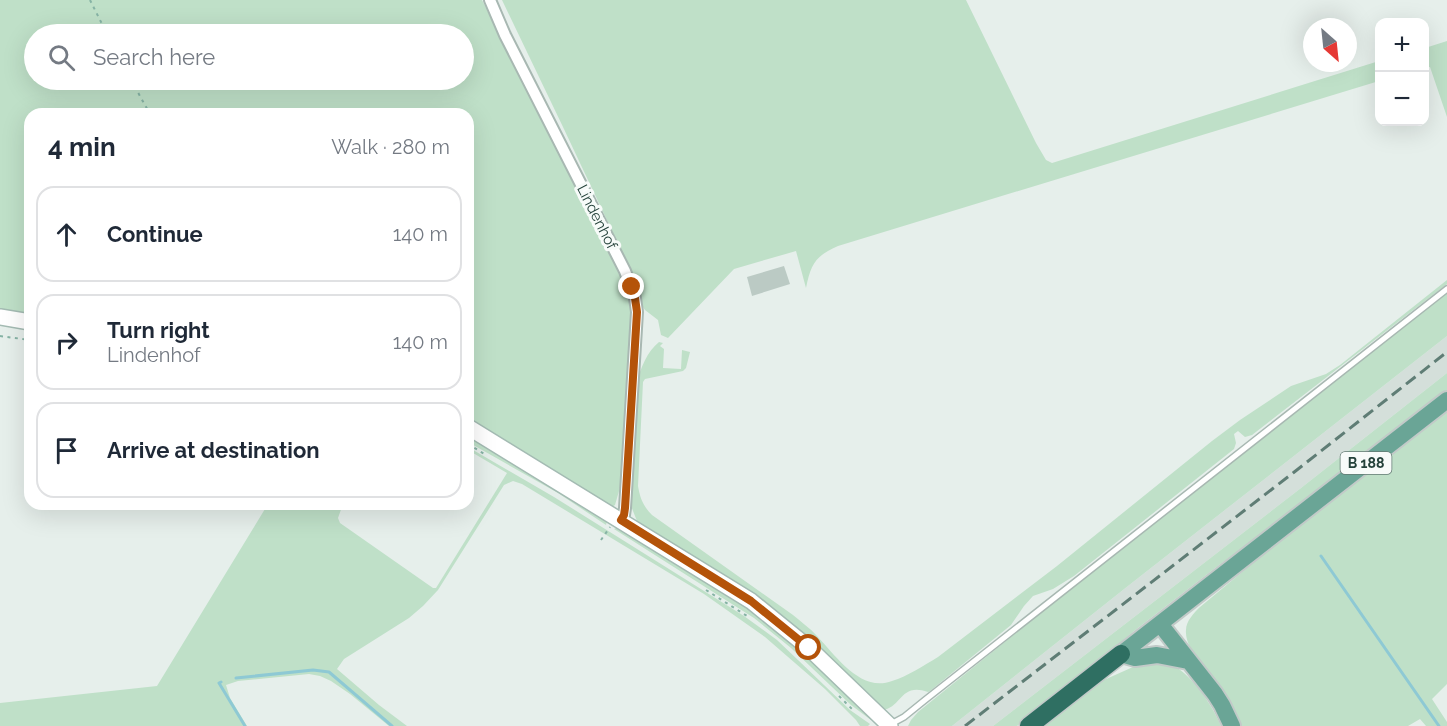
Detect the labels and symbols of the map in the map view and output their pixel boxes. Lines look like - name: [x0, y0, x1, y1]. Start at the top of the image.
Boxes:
- north arrow: [1303, 18, 1357, 72]
- street label: Lindenhof: [573, 182, 621, 253]
- route end: [618, 273, 644, 299]
- road number: B 188: [1340, 452, 1392, 474]
- route start: [795, 634, 821, 660]

